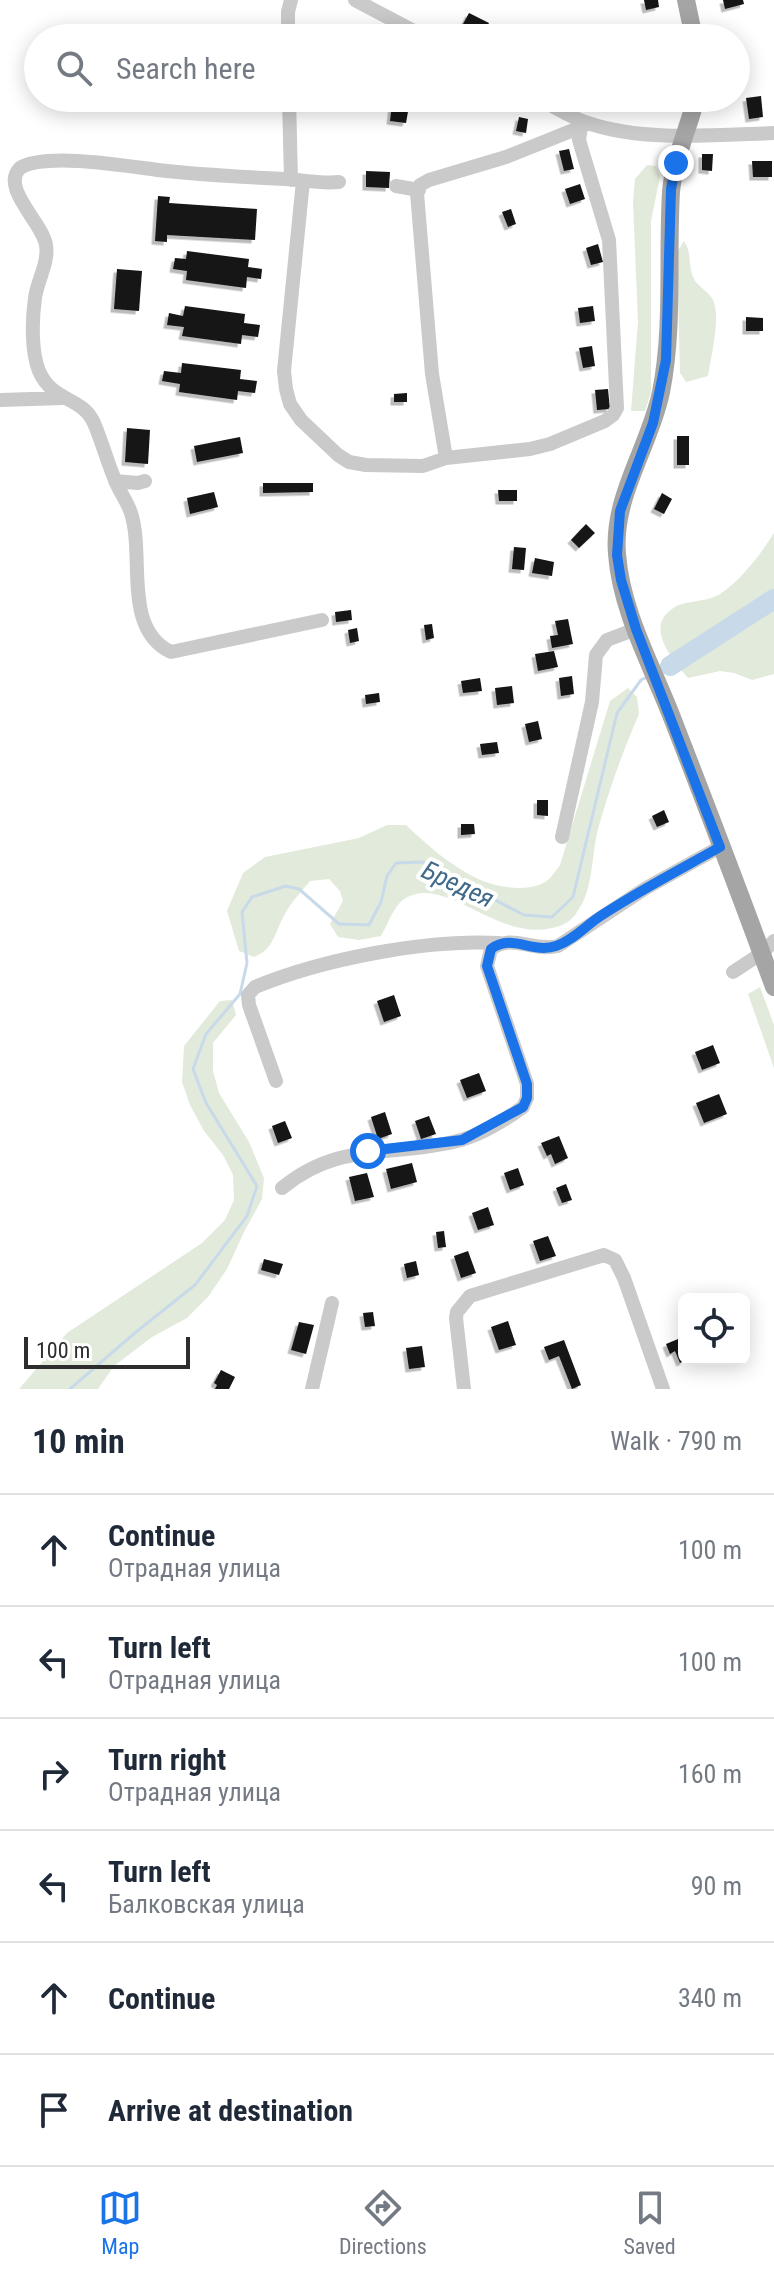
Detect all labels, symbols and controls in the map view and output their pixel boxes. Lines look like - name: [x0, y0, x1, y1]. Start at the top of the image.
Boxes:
- search box: [24, 24, 750, 112]
- icon: search: [52, 46, 96, 90]
- text: Search here: [116, 51, 256, 86]
- route end: [658, 145, 694, 181]
- water label: Бредея: [417, 854, 499, 914]
- route start: [350, 1133, 386, 1169]
- map controls: [678, 1293, 750, 1365]
- button: locate: [678, 1293, 750, 1365]
- scale bar: [24, 1333, 190, 1369]
- text: 100 m: [36, 1338, 90, 1363]
- text: 10 min: [32, 1421, 125, 1461]
- text: Walk · 790 m: [610, 1426, 742, 1456]
- text: Continue: [108, 1518, 215, 1553]
- icon: ahead: [32, 1528, 76, 1572]
- text: 100 m: [678, 1535, 742, 1565]
- text: Отрадная улица: [108, 1553, 281, 1583]
- text: Turn left: [108, 1630, 211, 1665]
- icon: left: [32, 1640, 76, 1684]
- text: 100 m: [678, 1647, 742, 1677]
- text: Отрадная улица: [108, 1665, 281, 1695]
- text: Turn right: [108, 1742, 226, 1777]
- icon: right: [32, 1752, 76, 1796]
- text: 160 m: [678, 1759, 742, 1789]
- text: Отрадная улица: [108, 1777, 281, 1807]
- text: Turn left: [108, 1854, 211, 1889]
- icon: left: [32, 1864, 76, 1908]
- text: 90 m: [691, 1871, 742, 1901]
- text: Балковская улица: [108, 1889, 305, 1919]
- icon: ahead: [32, 1976, 76, 2020]
- text: Continue: [108, 1981, 215, 2016]
- text: 340 m: [678, 1983, 742, 2013]
- icon: arrive: [32, 2088, 76, 2132]
- text: Arrive at destination: [108, 2093, 353, 2128]
- tab: Map: [98, 2186, 142, 2259]
- tab: Directions: [339, 2186, 427, 2259]
- tab: Saved: [623, 2186, 676, 2259]

